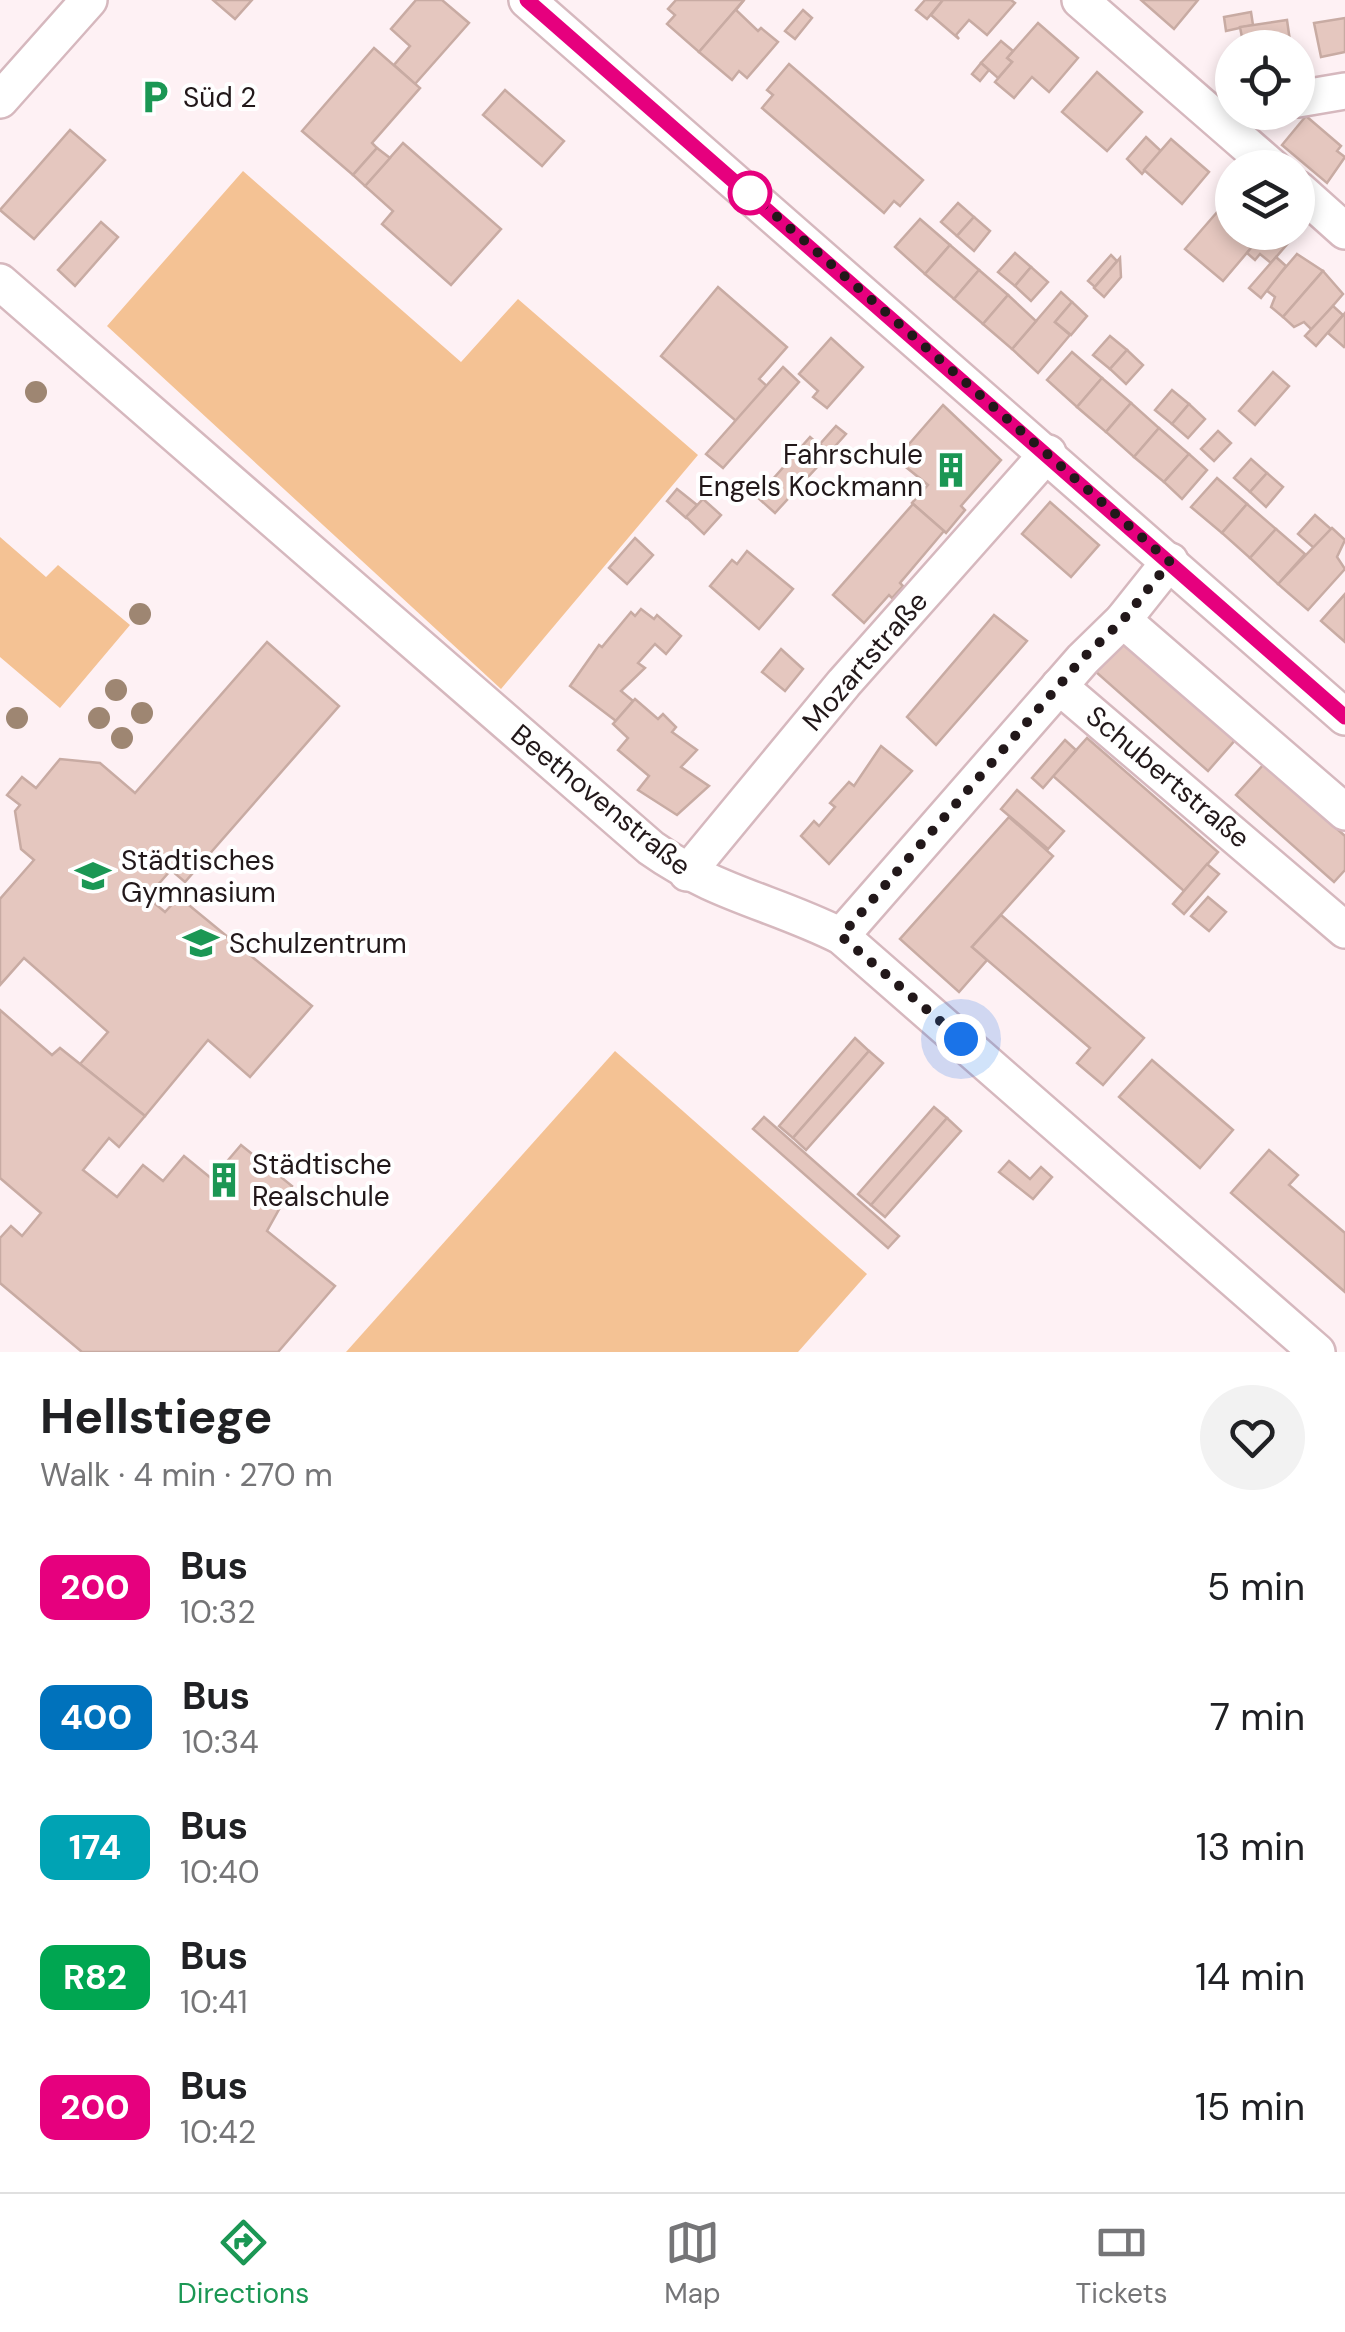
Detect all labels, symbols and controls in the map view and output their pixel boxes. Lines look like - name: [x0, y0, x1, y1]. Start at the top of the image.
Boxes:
- map controls: [1215, 30, 1315, 250]
- button: locate: [1215, 30, 1315, 130]
- parking icon: Süd 2: [136, 78, 174, 116]
- place label: Süd 2: [183, 79, 256, 116]
- button: layers: [1215, 150, 1315, 250]
- unlabelled marker: [729, 172, 771, 214]
- place label: Fahrschule Engels Kockmann: [698, 436, 923, 505]
- building icon: Fahrschule Engels Kockmann: [932, 451, 970, 489]
- street label: Mozartstraße: [794, 583, 936, 739]
- street label: Schubertstraße: [1078, 698, 1258, 856]
- street label: Beethovenstraße: [503, 716, 699, 884]
- place label: Städtisches Gymnasium: [121, 842, 276, 911]
- school or university icon: Städtisches Gymnasium: [74, 857, 112, 895]
- school or university icon: Schulzentrum: [182, 924, 220, 962]
- place label: Schulzentrum: [229, 925, 407, 962]
- your location: [936, 1014, 986, 1064]
- place label: Städtische Realschule: [252, 1146, 392, 1215]
- building icon: Städtische Realschule: [205, 1161, 243, 1199]
- text: Hellstiege: [40, 1385, 272, 1448]
- button: heart: [1200, 1385, 1305, 1490]
- text: Walk · 4 min · 270 m: [40, 1454, 333, 1496]
- text: Bus: [180, 1541, 248, 1591]
- text: 5 min: [1207, 1562, 1305, 1612]
- text: 200: [60, 1564, 130, 1610]
- text: 10:32: [180, 1591, 256, 1633]
- text: Bus: [182, 1671, 250, 1721]
- text: 7 min: [1210, 1692, 1305, 1742]
- text: 400: [60, 1694, 132, 1740]
- text: 10:34: [182, 1721, 259, 1763]
- text: Bus: [180, 1801, 248, 1851]
- text: 13 min: [1196, 1822, 1305, 1872]
- text: 174: [69, 1824, 121, 1870]
- text: 10:40: [180, 1851, 260, 1893]
- text: Bus: [180, 1931, 248, 1981]
- text: 14 min: [1195, 1952, 1305, 2002]
- text: R82: [63, 1954, 127, 2000]
- text: 10:41: [180, 1981, 248, 2023]
- text: Bus: [180, 2061, 248, 2111]
- text: 15 min: [1195, 2082, 1305, 2132]
- text: 200: [60, 2084, 130, 2130]
- text: 10:42: [180, 2111, 256, 2153]
- tab: Directions: [177, 2215, 309, 2312]
- tab: Map: [664, 2215, 721, 2312]
- tab: Tickets: [1075, 2215, 1167, 2312]

